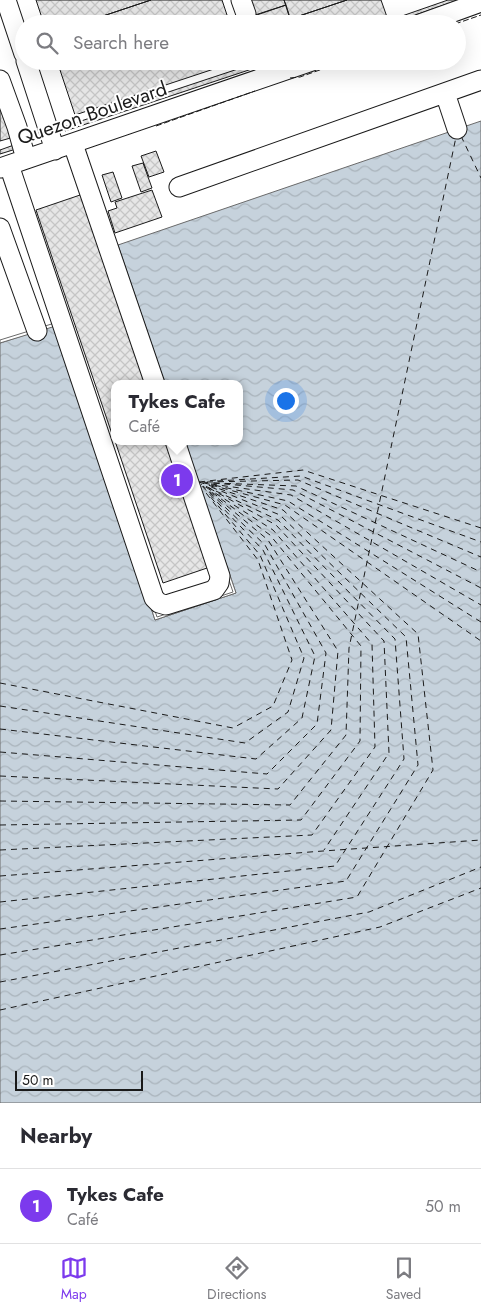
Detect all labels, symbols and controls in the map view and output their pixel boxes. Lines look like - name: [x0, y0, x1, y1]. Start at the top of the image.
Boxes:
- search box: [15, 15, 466, 70]
- icon: search: [33, 29, 61, 57]
- text: Search here: [73, 29, 169, 56]
- street label: Quezon Boulevard: [13, 74, 171, 153]
- popup: [111, 380, 243, 445]
- text: Tykes Cafe: [129, 388, 225, 415]
- your location: [273, 388, 299, 414]
- text: Café: [129, 415, 160, 438]
- pin: 1: [161, 461, 193, 499]
- scale bar: [15, 1068, 142, 1091]
- text: 50 m: [22, 1070, 53, 1090]
- text: Nearby: [20, 1121, 92, 1151]
- text: Tykes Cafe: [67, 1181, 164, 1208]
- text: 1: [32, 1195, 40, 1218]
- text: 50 m: [425, 1195, 461, 1218]
- text: Café: [67, 1208, 98, 1231]
- tab: Map: [60, 1254, 88, 1304]
- tab: Directions: [207, 1254, 266, 1304]
- tab: Saved: [386, 1254, 421, 1304]

